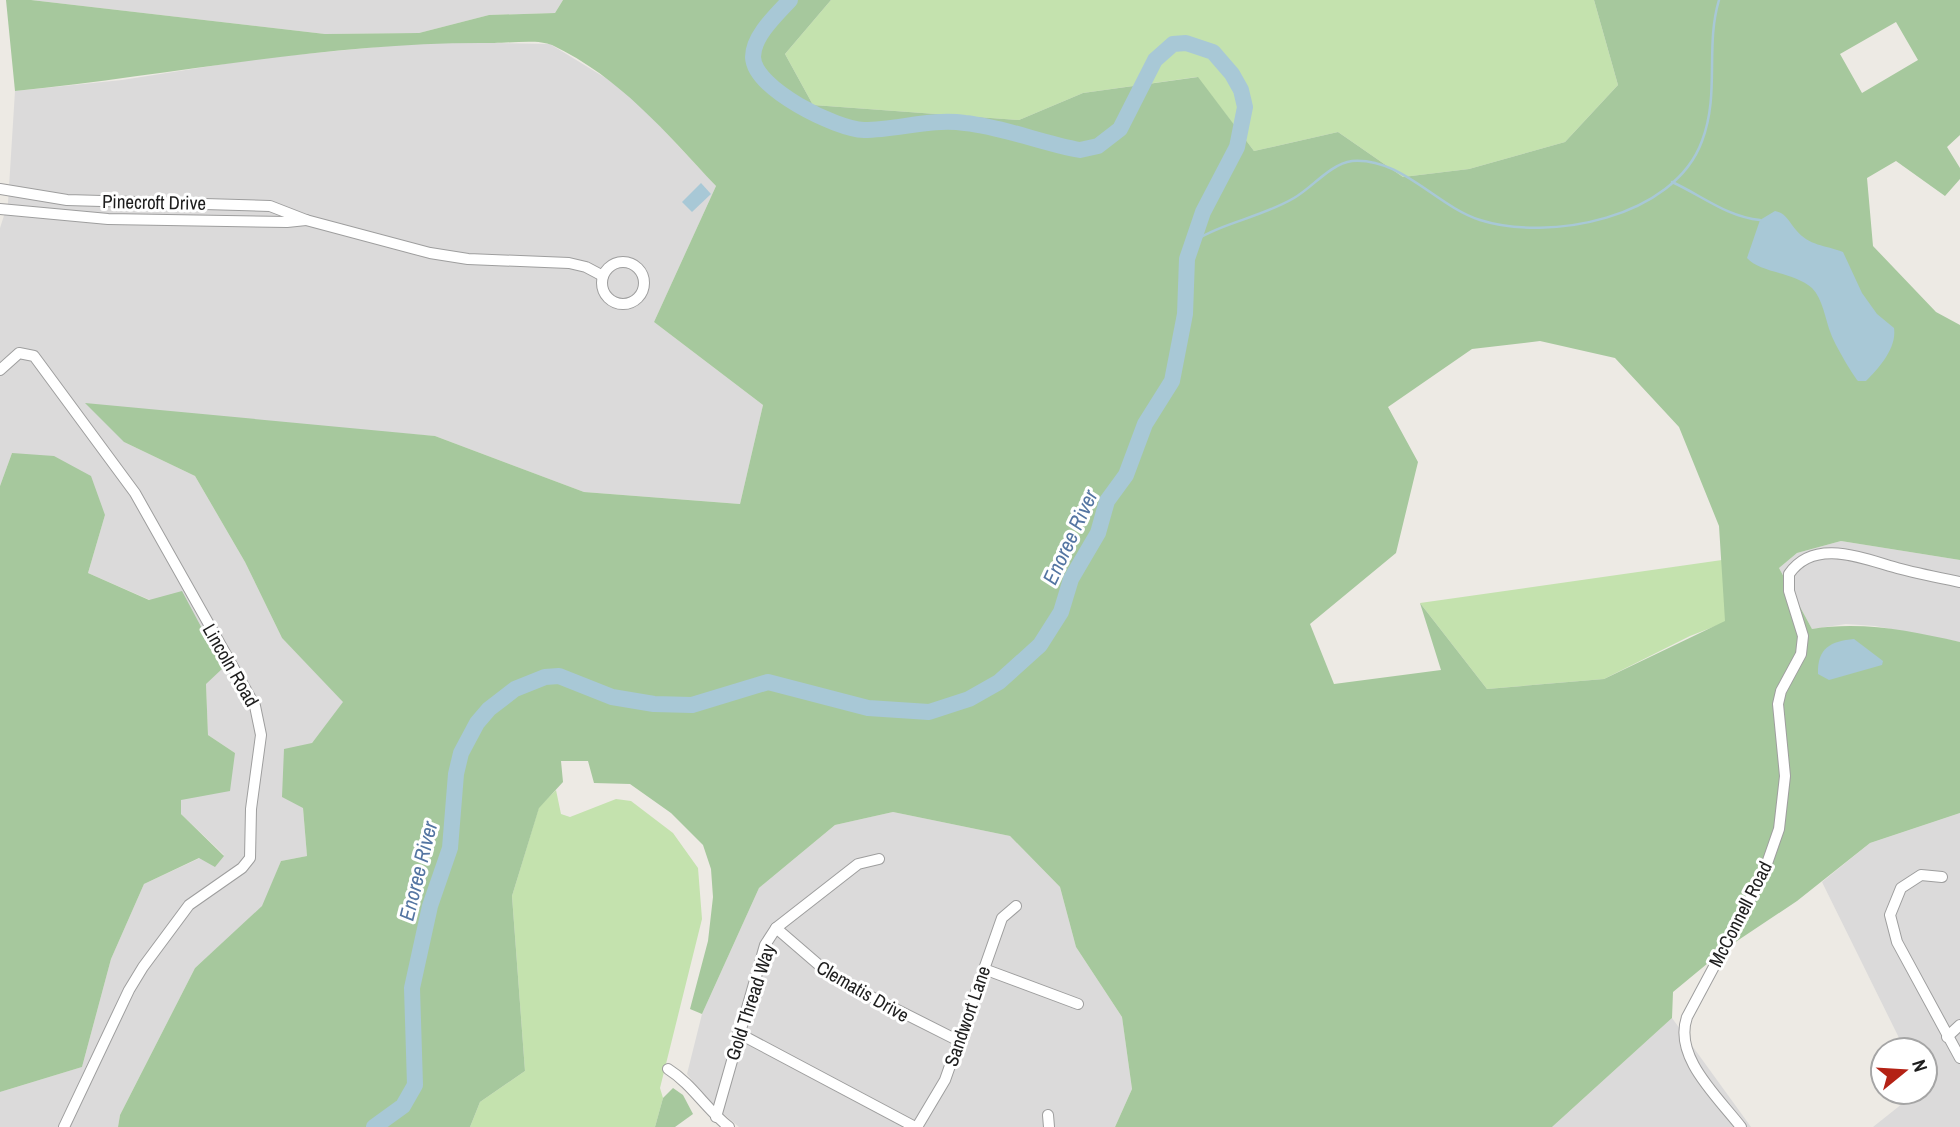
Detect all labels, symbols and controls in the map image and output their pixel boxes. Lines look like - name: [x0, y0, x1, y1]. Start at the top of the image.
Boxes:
- street label: Pinecroft Drive: [102, 188, 206, 216]
- water label: Enoree River: [1035, 484, 1105, 589]
- street label: Lincoln Road: [197, 619, 265, 711]
- water label: Enoree River: [392, 817, 445, 924]
- street label: McConnell Road: [1702, 857, 1778, 971]
- street label: Gold Thread Way: [719, 940, 781, 1064]
- street label: Clematis Drive: [812, 954, 914, 1028]
- street label: Sandwort Lane: [938, 962, 996, 1070]
- north arrow: [1869, 1036, 1939, 1106]
- text: N: [1906, 1056, 1934, 1075]

